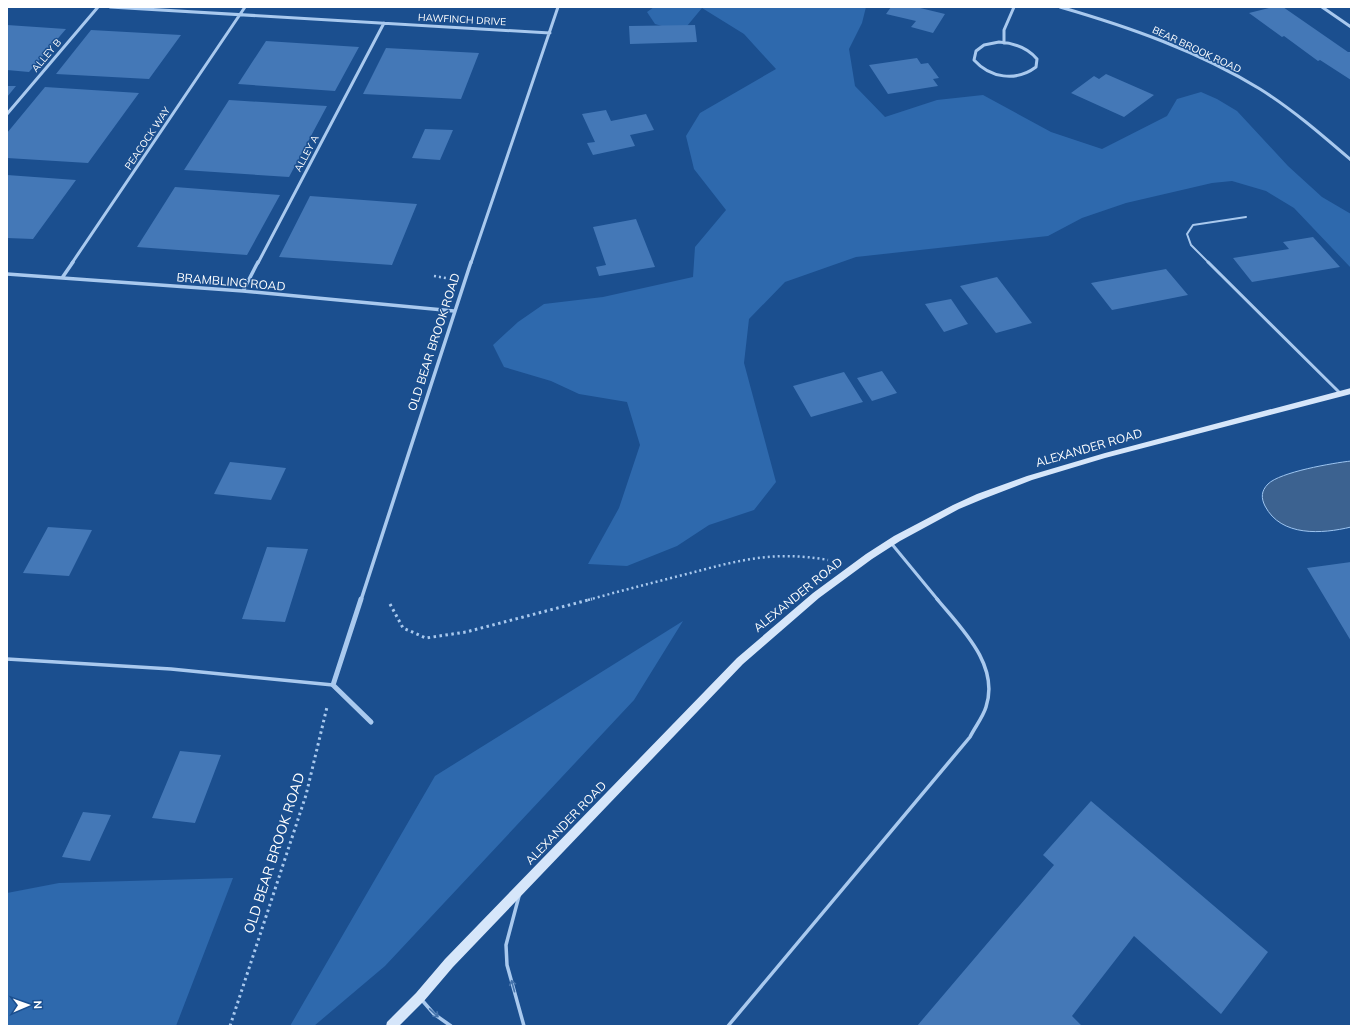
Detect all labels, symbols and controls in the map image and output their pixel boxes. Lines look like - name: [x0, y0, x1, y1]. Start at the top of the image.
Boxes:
- street label: HAWFINCH DRIVE: [418, 11, 506, 28]
- street label: BEAR BROOK ROAD: [1150, 23, 1243, 76]
- street label: ALLEY B: [29, 36, 64, 75]
- street label: PEACOCK WAY: [122, 104, 174, 172]
- street label: ALLEY A: [291, 132, 322, 174]
- street label: BRAMBLING ROAD: [176, 269, 286, 294]
- street label: OLD BEAR BROOK ROAD: [404, 271, 463, 413]
- street label: ALEXANDER ROAD: [1034, 425, 1144, 470]
- street label: ALEXANDER ROAD: [750, 554, 845, 635]
- street label: OLD BEAR BROOK ROAD: [239, 770, 309, 936]
- street label: ALEXANDER ROAD: [522, 778, 609, 868]
- one-way arrow: [509, 980, 516, 993]
- north arrow: [8, 985, 48, 1025]
- text: N: [31, 1000, 45, 1009]
- one-way arrow: [429, 1008, 439, 1018]

